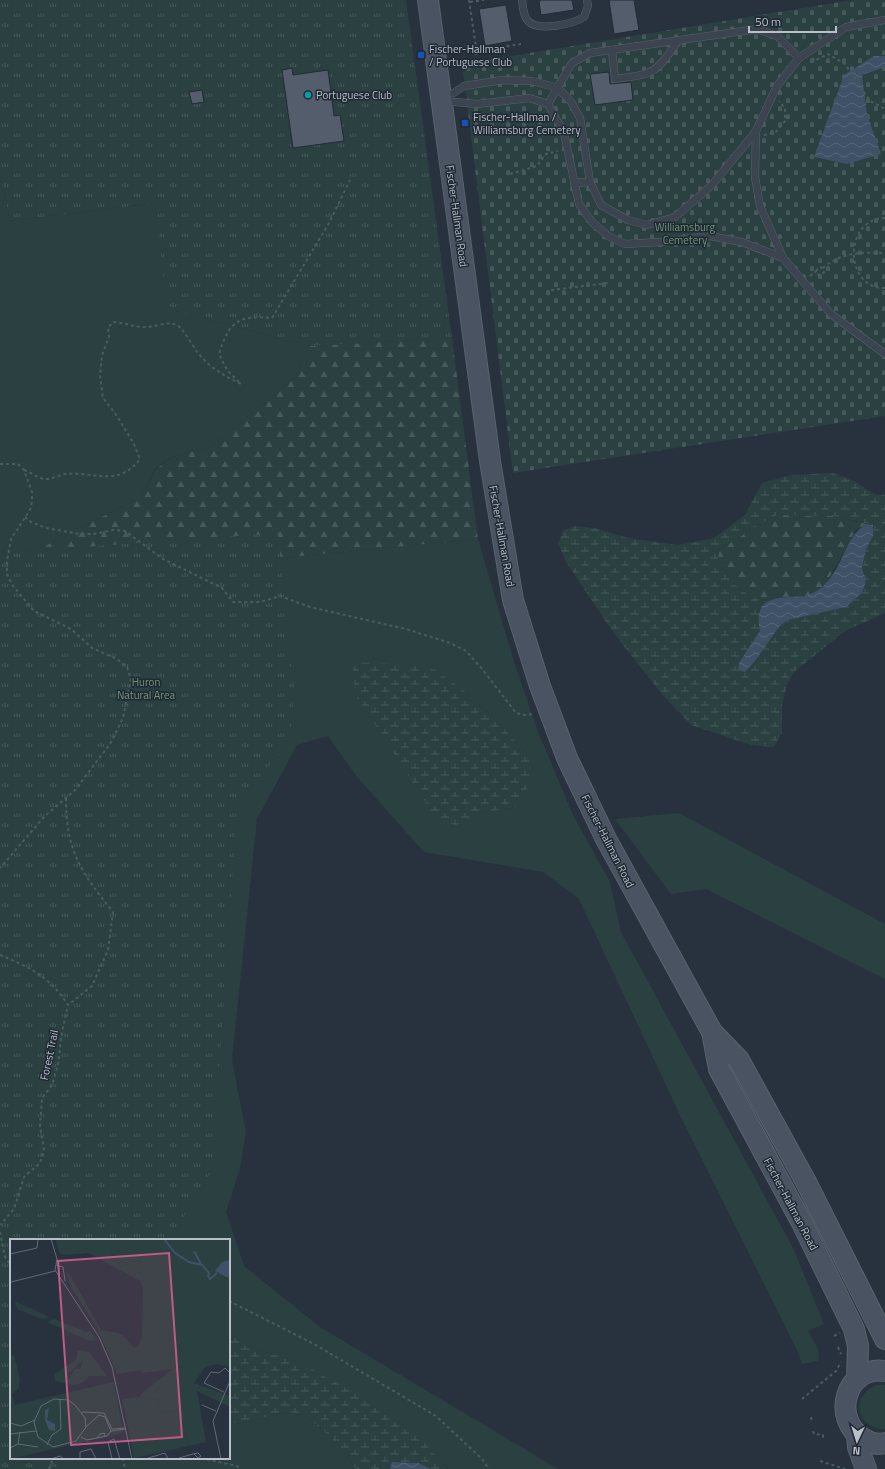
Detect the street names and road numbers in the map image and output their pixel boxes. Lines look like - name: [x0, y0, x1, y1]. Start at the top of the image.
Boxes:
- street label: Fischer-Hallman Road: [442, 164, 472, 268]
- street label: Fischer-Hallman Road: [485, 484, 519, 588]
- street label: Fischer-Hallman Road: [578, 792, 638, 890]
- street label: Forest Trail: [36, 1028, 62, 1082]
- street label: Fischer-Hallman Road: [760, 1155, 822, 1253]

